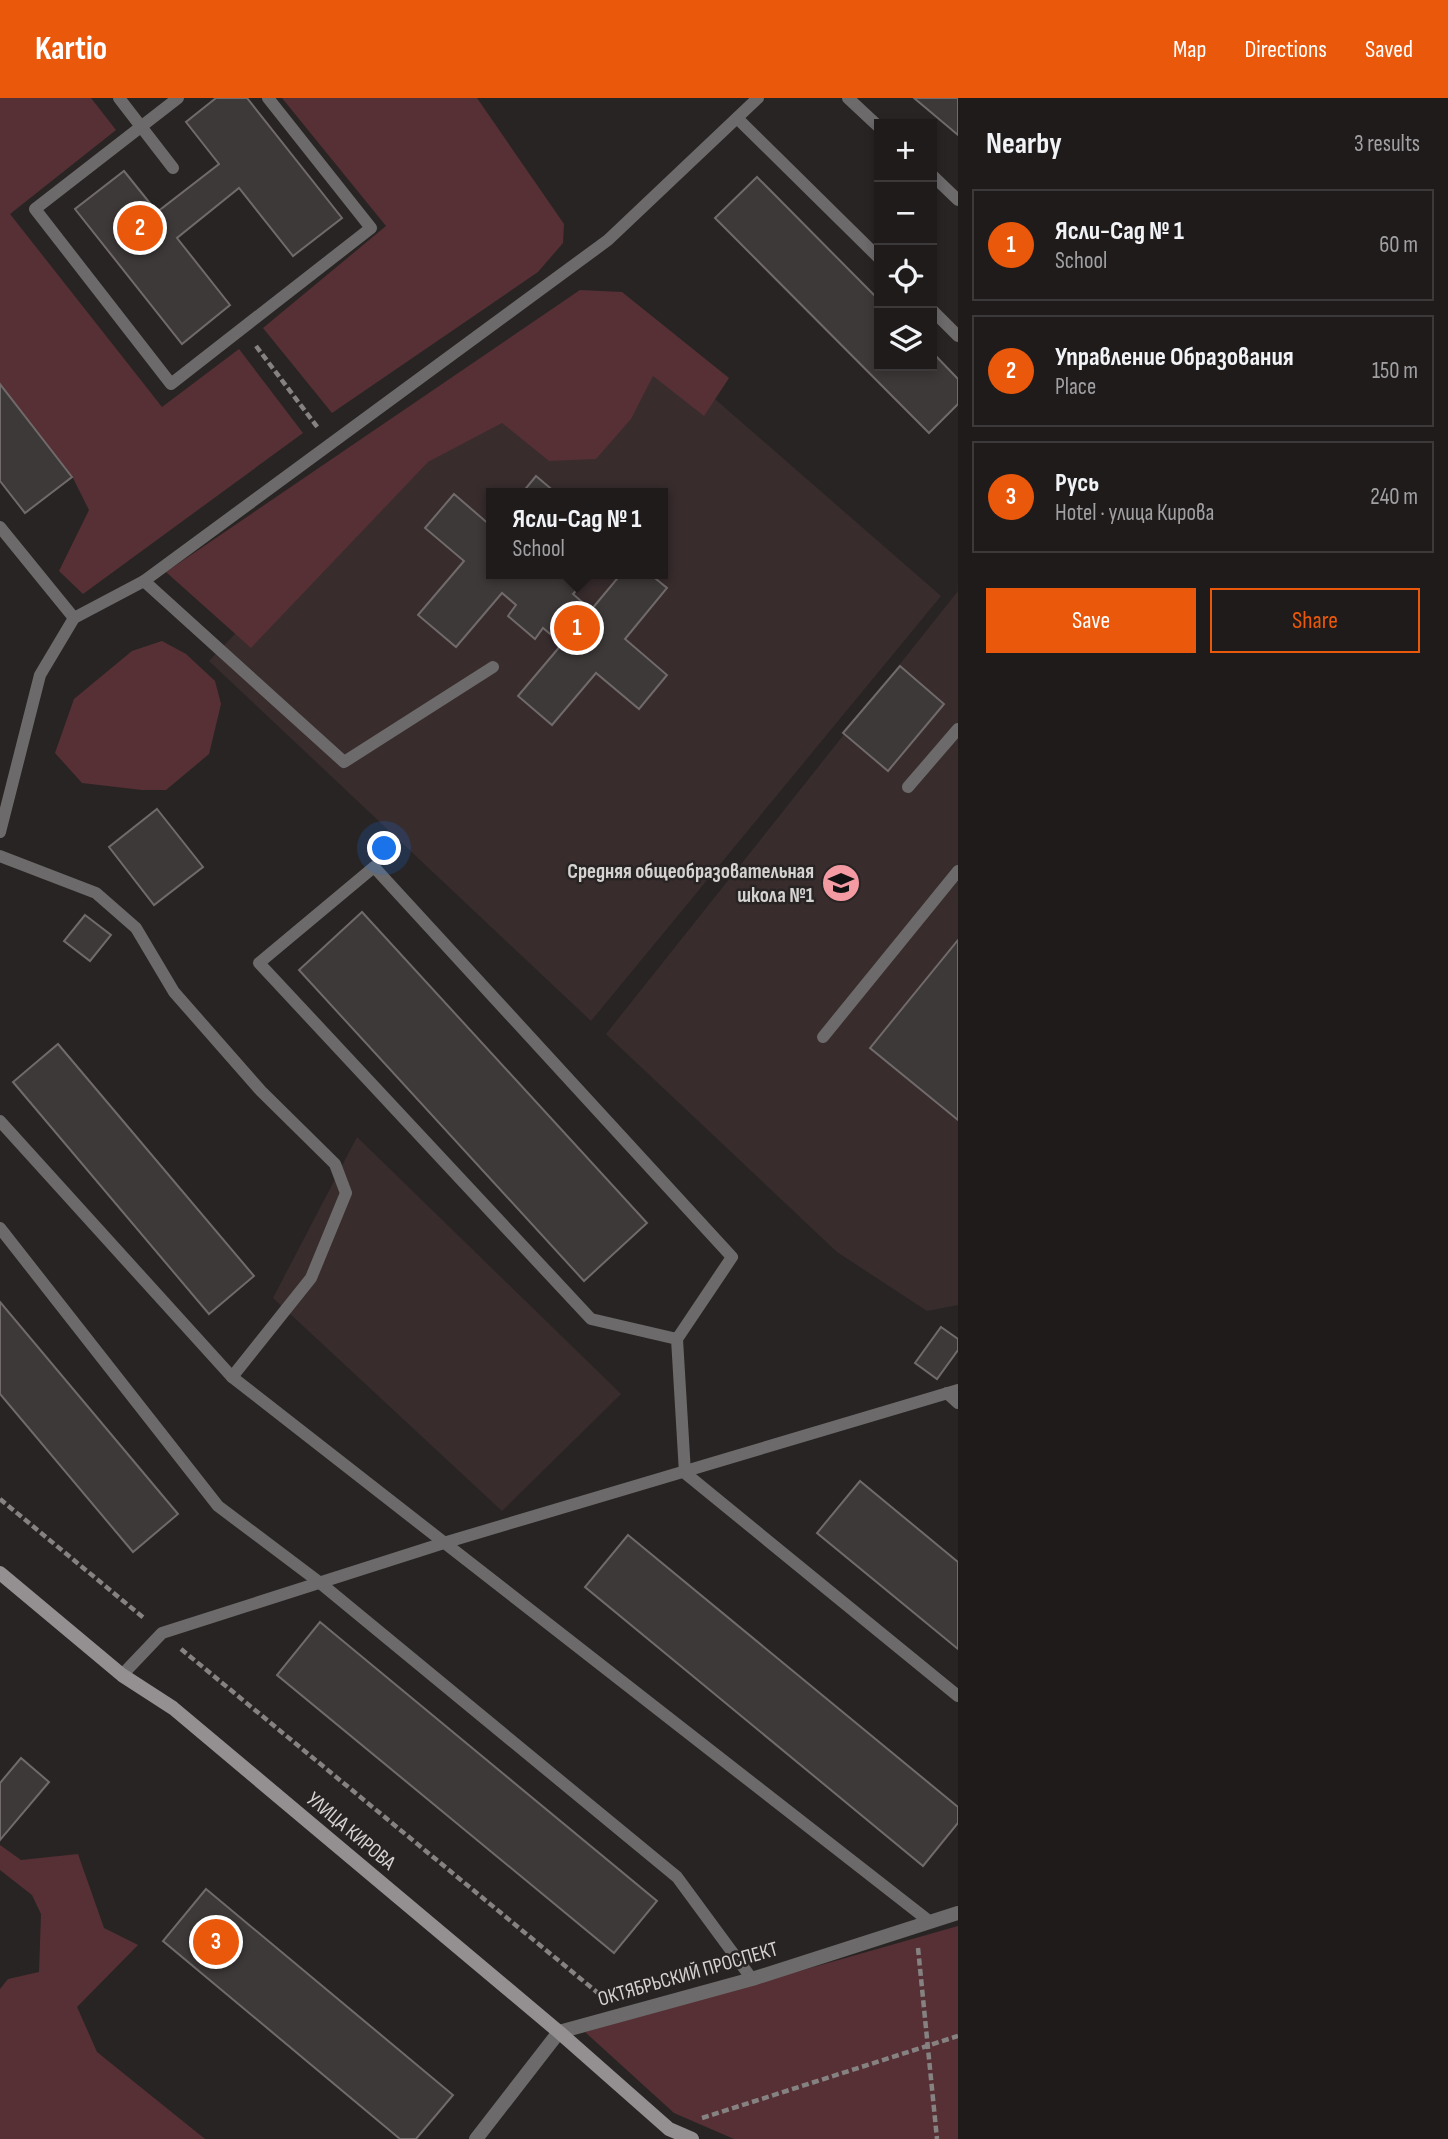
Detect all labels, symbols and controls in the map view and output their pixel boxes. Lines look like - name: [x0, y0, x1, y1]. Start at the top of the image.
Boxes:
- text: Kartio: [35, 29, 107, 69]
- text: Map: [1173, 35, 1206, 64]
- text: Directions: [1244, 35, 1327, 64]
- text: Saved: [1365, 35, 1413, 64]
- map controls: [874, 119, 937, 371]
- button: +: [874, 119, 937, 182]
- text: Nearby: [986, 126, 1062, 162]
- text: 3 results: [1354, 130, 1420, 158]
- button: −: [874, 182, 937, 245]
- pin: 2: [117, 202, 163, 254]
- text: Ясли-Сад № 1: [1055, 216, 1184, 247]
- text: 1: [1006, 231, 1016, 259]
- text: 60 m: [1379, 231, 1418, 259]
- button: locate: [874, 245, 937, 308]
- text: School: [1055, 247, 1107, 275]
- button: layers: [874, 308, 937, 371]
- text: Управление Образования: [1055, 342, 1294, 373]
- text: 2: [1006, 357, 1016, 385]
- text: 150 m: [1372, 357, 1418, 385]
- text: Place: [1055, 373, 1096, 401]
- text: Русь: [1055, 468, 1099, 499]
- text: 3: [1006, 483, 1016, 511]
- text: 240 m: [1370, 483, 1418, 511]
- popup: [486, 488, 668, 579]
- text: Hotel · улица Кирова: [1055, 499, 1214, 527]
- text: Ясли-Сад № 1: [513, 504, 641, 535]
- text: School: [513, 535, 565, 563]
- button: Save: [986, 588, 1196, 653]
- button: Share: [1210, 588, 1420, 653]
- pin: 1: [554, 602, 600, 654]
- your location: [367, 831, 401, 865]
- place label: Средняя общеобразовательная школа №1: [567, 859, 814, 908]
- school or university icon: Средняя общеобразовательная школа №1: [820, 862, 862, 904]
- street label: УЛИЦА КИРОВА: [302, 1787, 401, 1876]
- pin: 3: [193, 1916, 239, 1968]
- street label: ОКТЯБРЬСКИЙ ПРОСПЕКТ: [595, 1936, 781, 2012]

